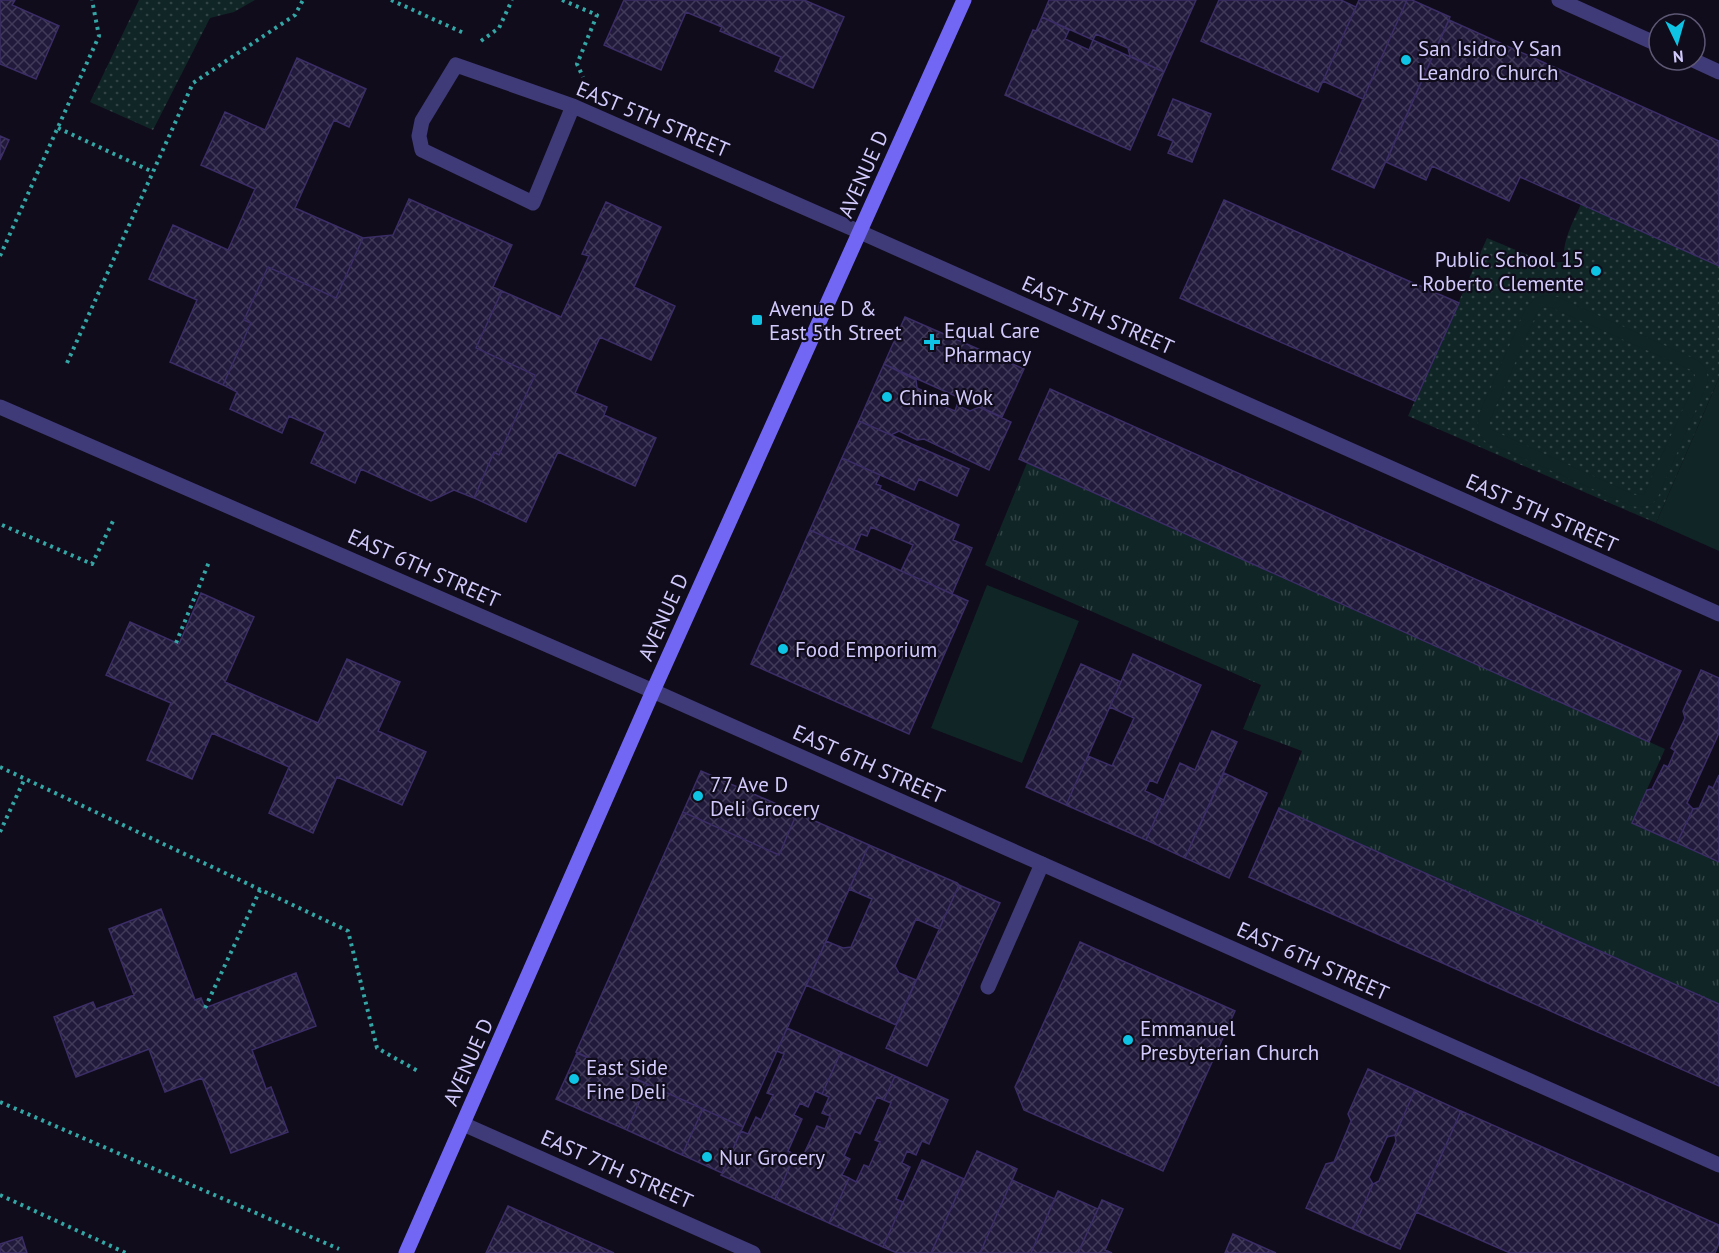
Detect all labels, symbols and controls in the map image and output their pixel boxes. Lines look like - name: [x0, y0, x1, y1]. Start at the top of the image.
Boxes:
- north arrow: [1647, 12, 1707, 72]
- place label: San Isidro Y San Leandro Church: [1418, 35, 1562, 86]
- text: N: [1672, 47, 1684, 67]
- marker: San Isidro Y San Leandro Church: [1399, 53, 1413, 67]
- street label: EAST 5TH STREET: [573, 75, 734, 163]
- street label: AVENUE D: [832, 126, 894, 222]
- place label: Public School 15 - Roberto Clemente: [1411, 246, 1584, 297]
- marker: Public School 15 - Roberto Clemente: [1589, 264, 1603, 278]
- street label: EAST 5TH STREET: [1018, 269, 1178, 361]
- place label: Avenue D & East 5th Street: [769, 295, 902, 346]
- marker: Avenue D & East 5th Street: [750, 313, 764, 327]
- place label: Equal Care Pharmacy: [944, 317, 1040, 368]
- marker: Equal Care Pharmacy: [925, 335, 939, 349]
- place label: China Wok: [899, 384, 993, 411]
- marker: China Wok: [880, 390, 894, 404]
- street label: EAST 5TH STREET: [1462, 467, 1622, 559]
- street label: EAST 6TH STREET: [344, 522, 504, 614]
- street label: AVENUE D: [632, 569, 694, 665]
- place label: Food Emporium: [795, 636, 937, 663]
- marker: Food Emporium: [776, 642, 790, 656]
- street label: EAST 6TH STREET: [789, 718, 949, 810]
- place label: 77 Ave D Deli Grocery: [710, 771, 820, 822]
- marker: 77 Ave D Deli Grocery: [691, 789, 705, 803]
- street label: EAST 6TH STREET: [1233, 915, 1393, 1007]
- street label: AVENUE D: [437, 1014, 499, 1110]
- place label: Emmanuel Presbyterian Church: [1140, 1015, 1319, 1066]
- marker: Emmanuel Presbyterian Church: [1121, 1033, 1135, 1047]
- place label: East Side Fine Deli: [586, 1054, 668, 1105]
- marker: East Side Fine Deli: [567, 1072, 581, 1086]
- street label: EAST 7TH STREET: [537, 1123, 697, 1215]
- place label: Nur Grocery: [719, 1144, 825, 1171]
- marker: Nur Grocery: [700, 1150, 714, 1164]

